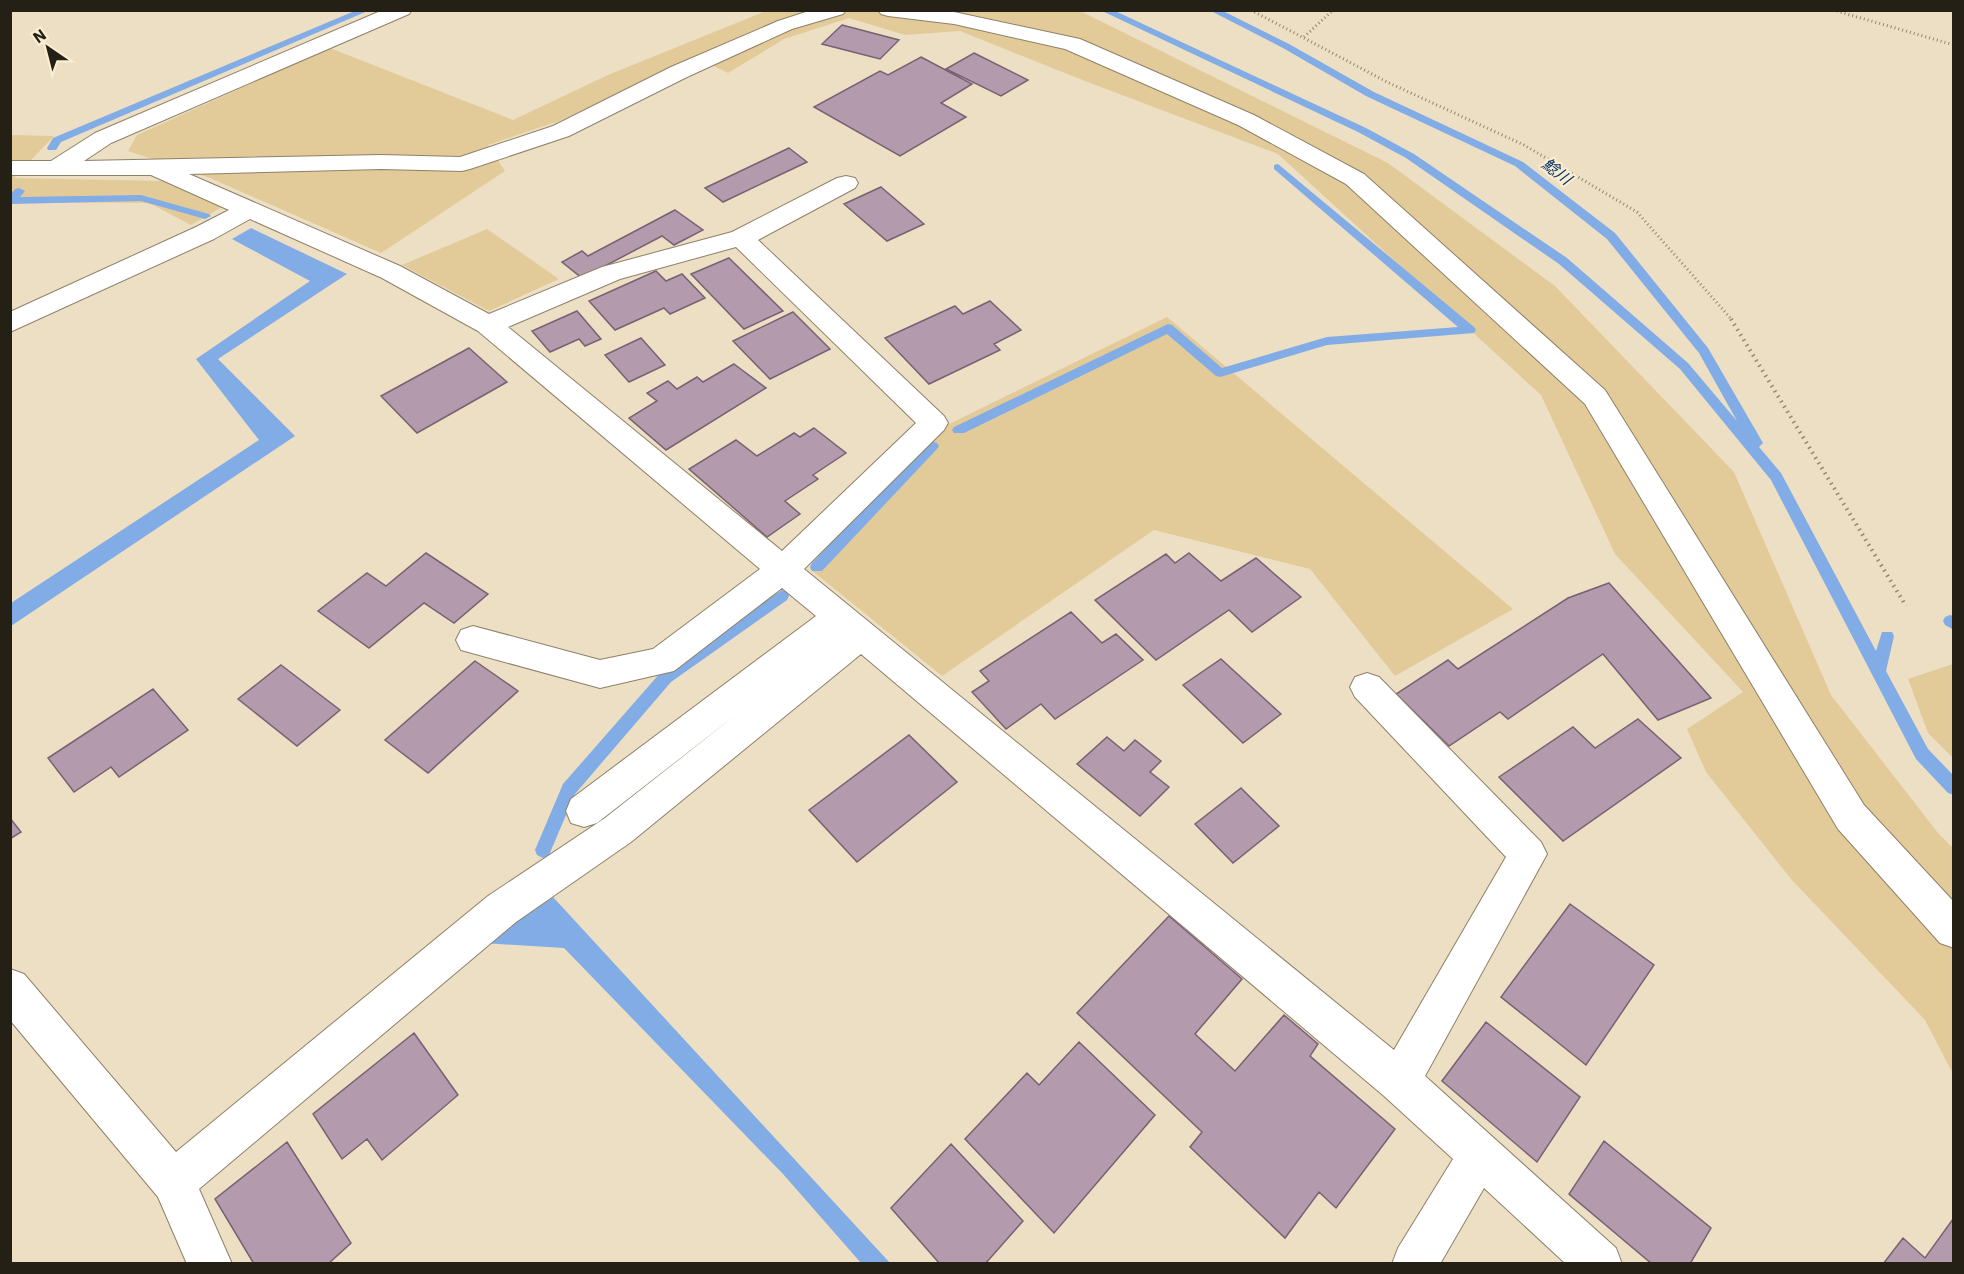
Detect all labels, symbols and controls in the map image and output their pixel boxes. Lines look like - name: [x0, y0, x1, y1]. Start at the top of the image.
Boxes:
- north arrow: [18, 18, 78, 78]
- text: N: [29, 24, 50, 47]
- water label: 鯰川: [1538, 153, 1577, 190]

